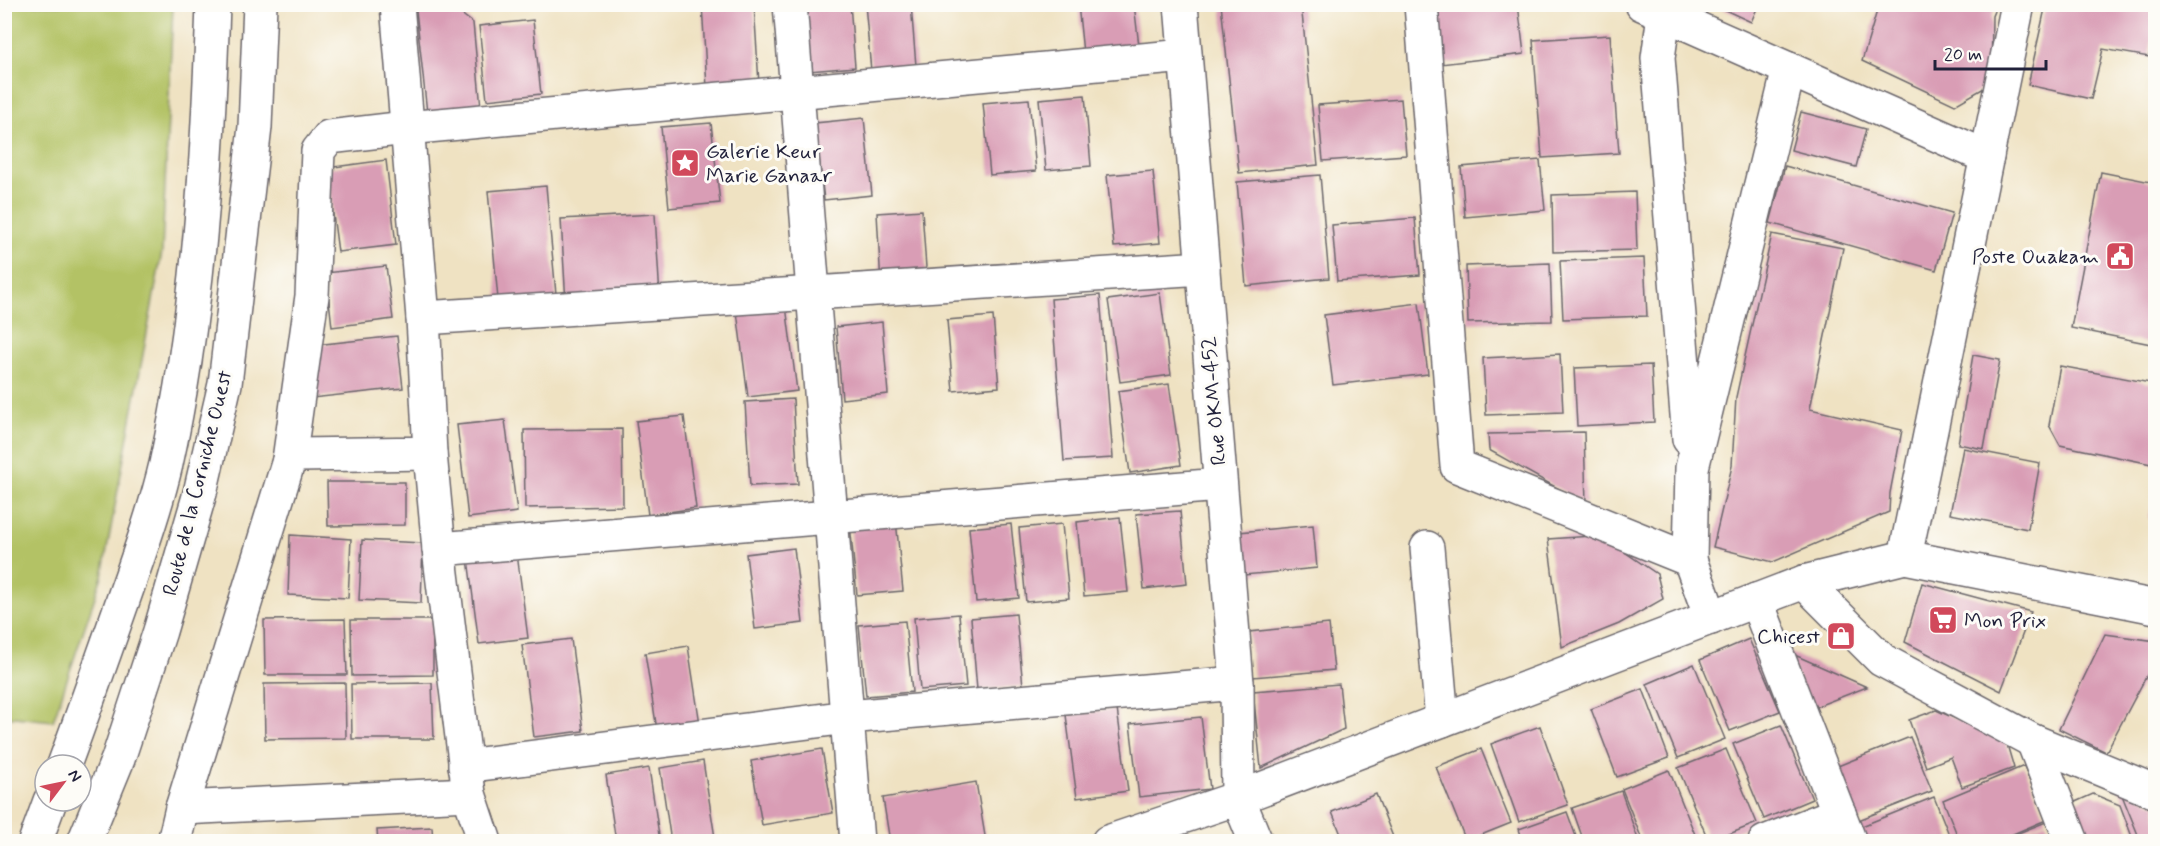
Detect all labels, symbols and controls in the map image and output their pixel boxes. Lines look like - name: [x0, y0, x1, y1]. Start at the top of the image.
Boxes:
- scale bar: [1935, 33, 2046, 71]
- text: 20 m: [1944, 43, 1982, 67]
- place label: Galerie Keur Marie Ganaar: [706, 138, 832, 190]
- place icon: Galerie Keur Marie Ganaar: [669, 147, 701, 179]
- public building icon: Poste Ouakam: [2104, 240, 2136, 272]
- place label: Poste Ouakam: [1972, 243, 2099, 271]
- street label: Rue OKM-452: [1194, 335, 1234, 467]
- street label: Route de la Corniche Ouest: [156, 367, 240, 599]
- supermarket icon: Mon Prix: [1927, 604, 1959, 636]
- place label: Mon Prix: [1964, 607, 2046, 635]
- shop icon: Chicest: [1825, 620, 1857, 652]
- place label: Chicest: [1757, 623, 1820, 651]
- north arrow: [33, 753, 93, 813]
- text: N: [63, 766, 86, 786]

